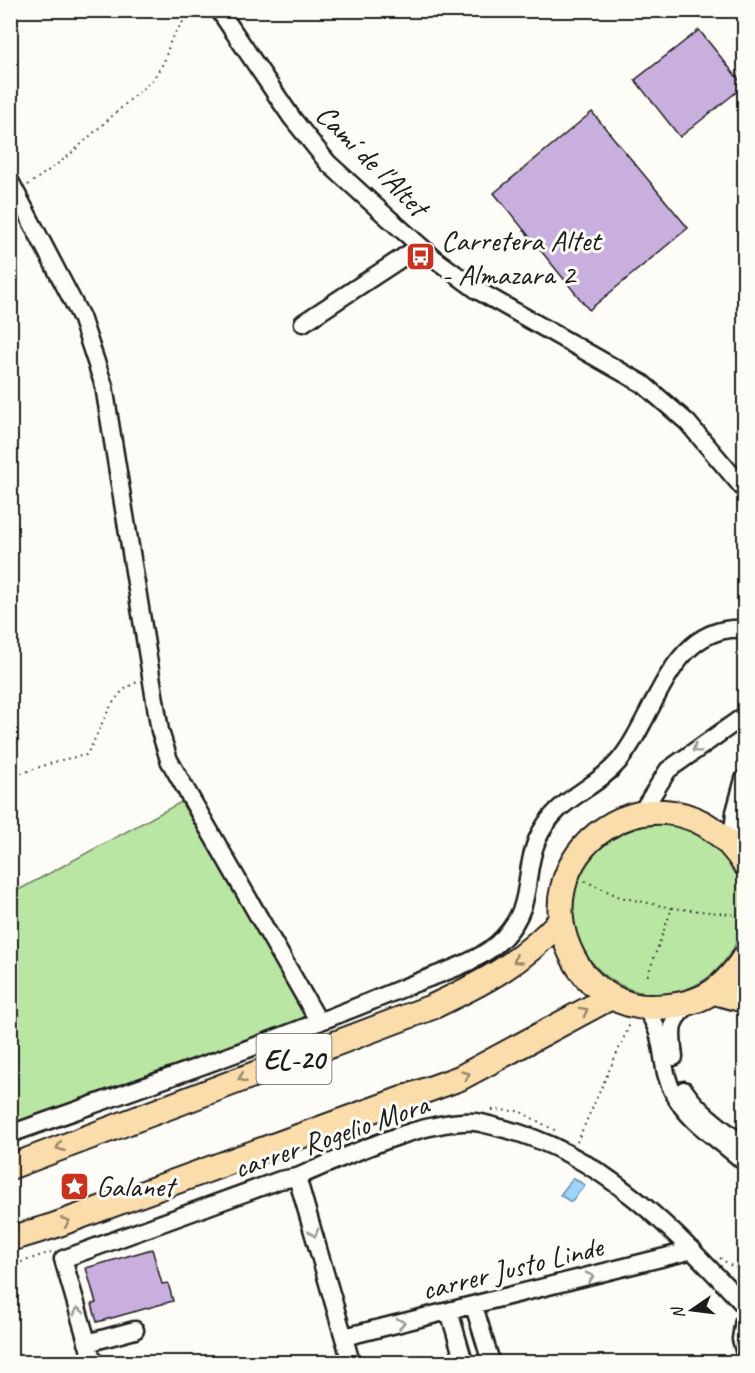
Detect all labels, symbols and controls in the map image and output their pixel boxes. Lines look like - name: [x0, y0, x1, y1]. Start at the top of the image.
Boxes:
- street label: Camí de l'Altet: [308, 96, 439, 227]
- place label: Carretera Altet - Almazara 2: [441, 221, 603, 293]
- bus stop icon: Carretera Altet - Almazara 2: [404, 241, 436, 273]
- one-way arrow: [692, 742, 703, 753]
- one-way arrow: [513, 953, 524, 964]
- one-way arrow: [578, 1007, 588, 1018]
- road number: EL-20: [256, 1034, 332, 1084]
- one-way arrow: [460, 1070, 471, 1082]
- one-way arrow: [238, 1071, 248, 1084]
- street label: carrer Rogelio Mora: [229, 1084, 435, 1187]
- one-way arrow: [55, 1139, 66, 1152]
- place label: Galanet: [96, 1167, 178, 1205]
- place icon: Galanet: [59, 1170, 91, 1202]
- one-way arrow: [61, 1216, 71, 1229]
- street label: carrer Justo Linde: [418, 1227, 608, 1309]
- one-way arrow: [307, 1228, 319, 1238]
- one-way arrow: [585, 1271, 595, 1284]
- north arrow: [662, 1280, 722, 1340]
- text: N: [667, 1303, 689, 1321]
- one-way arrow: [73, 1306, 85, 1317]
- one-way arrow: [396, 1318, 406, 1331]

